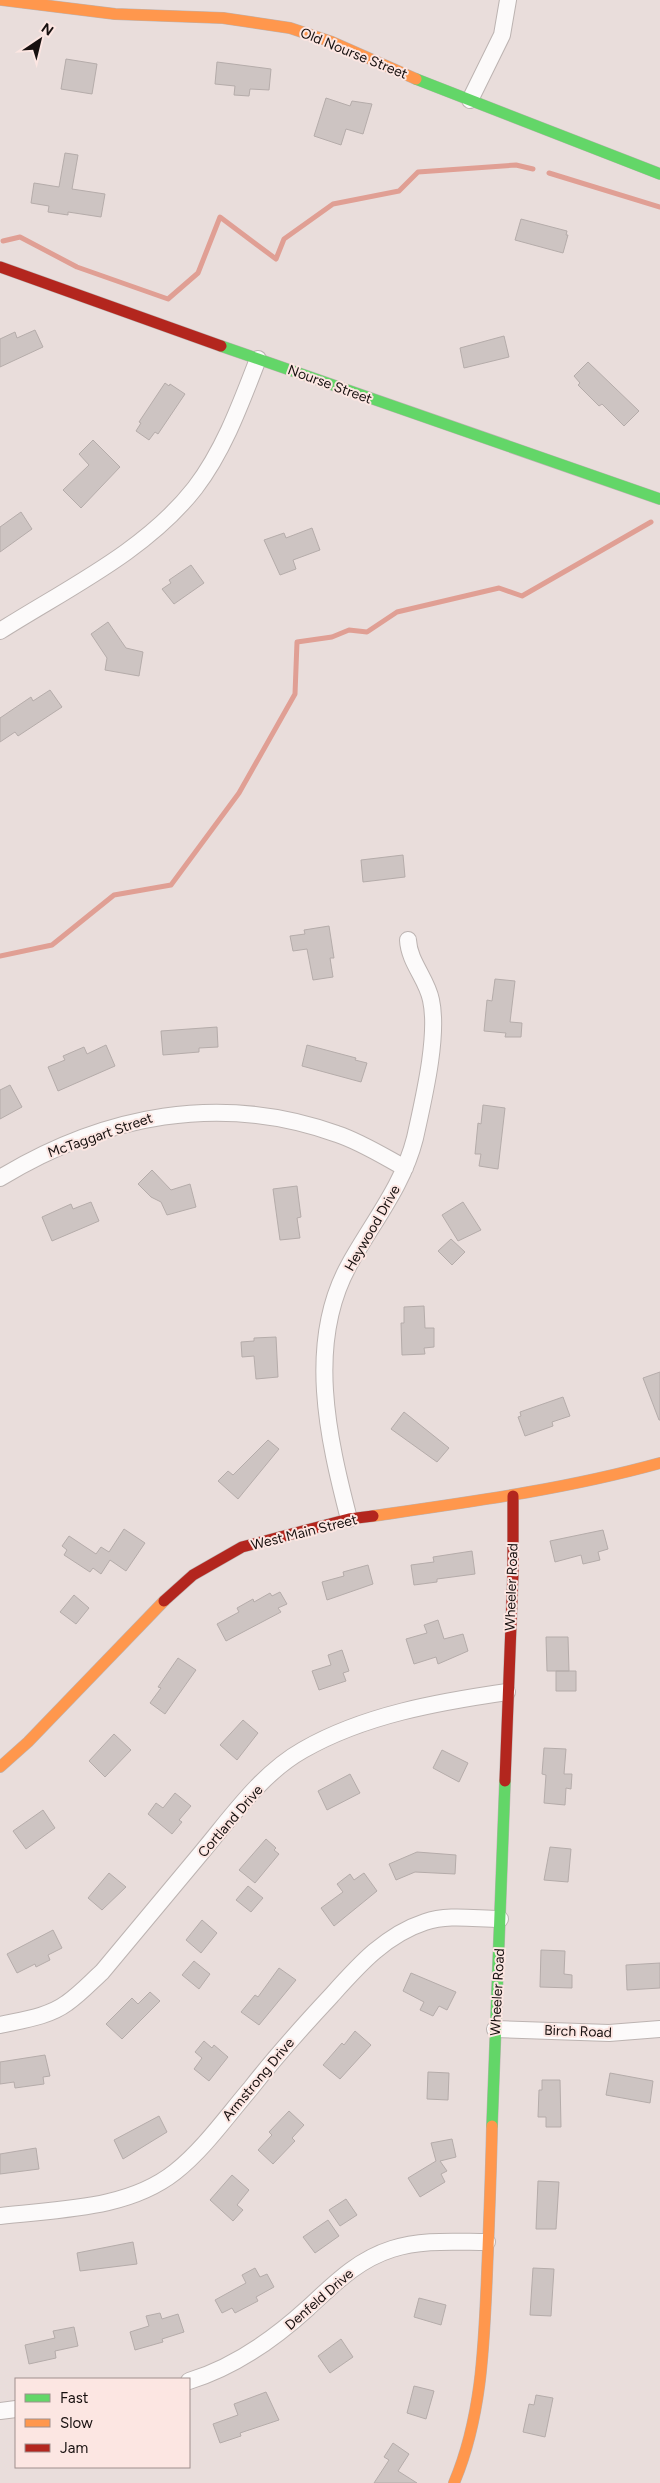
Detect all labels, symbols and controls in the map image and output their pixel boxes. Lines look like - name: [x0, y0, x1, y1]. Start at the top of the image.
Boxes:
- north arrow: [15, 15, 65, 65]
- text: N: [38, 20, 56, 40]
- street label: Old Nourse Street: [298, 24, 410, 83]
- street label: Nourse Street: [285, 361, 374, 408]
- street label: McTaggart Street: [46, 1110, 155, 1161]
- street label: Heywood Drive: [341, 1182, 404, 1274]
- street label: West Main Street: [249, 1511, 359, 1554]
- street label: Wheeler Road: [501, 1543, 522, 1631]
- street label: Cortland Drive: [194, 1781, 267, 1861]
- street label: Wheeler Road: [487, 1948, 508, 2036]
- street label: Birch Road: [544, 2022, 612, 2041]
- street label: Armstrong Drive: [219, 2034, 298, 2124]
- street label: Denfeld Drive: [282, 2265, 357, 2334]
- legend: [15, 2378, 190, 2468]
- text: Fast: [60, 2389, 89, 2407]
- text: Slow: [60, 2414, 93, 2432]
- text: Jam: [60, 2439, 88, 2457]

